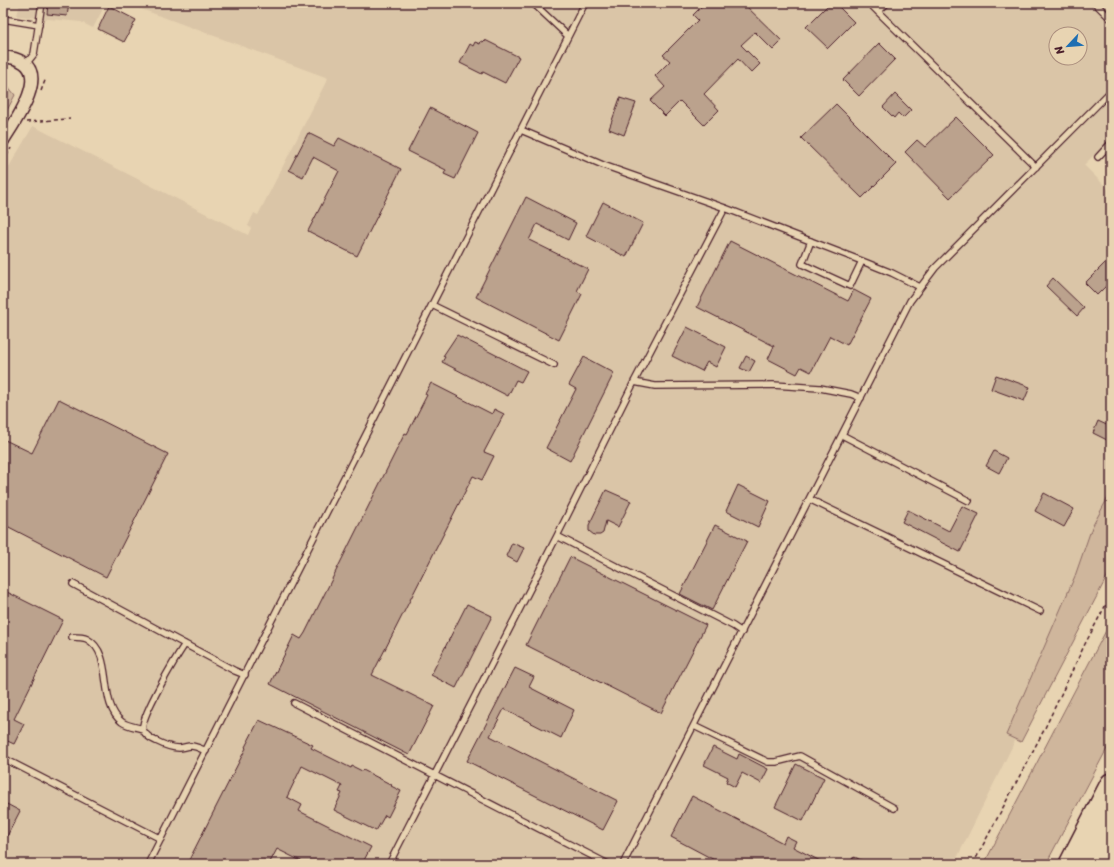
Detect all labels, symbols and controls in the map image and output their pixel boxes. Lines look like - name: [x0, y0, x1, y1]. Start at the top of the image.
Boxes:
- north arrow: [1048, 26, 1088, 66]
- text: N: [1049, 42, 1070, 59]

